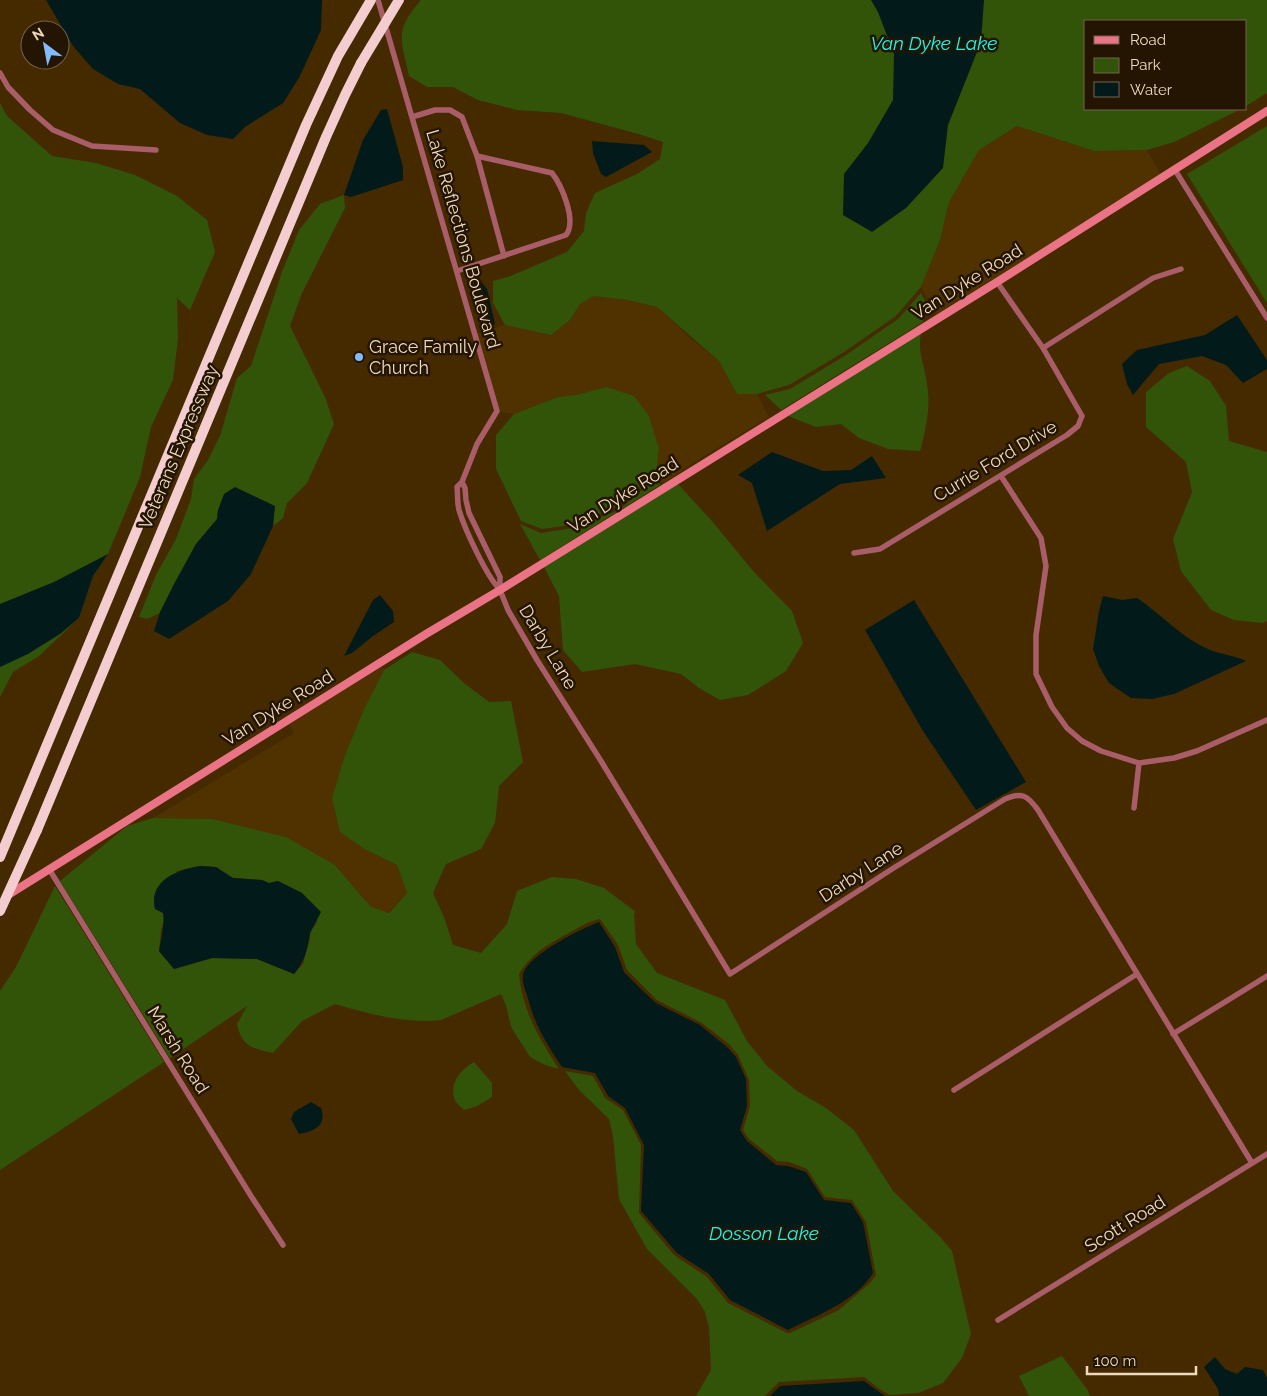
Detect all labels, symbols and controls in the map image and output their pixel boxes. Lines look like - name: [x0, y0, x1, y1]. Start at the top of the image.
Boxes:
- north arrow: [20, 20, 70, 70]
- legend: [1084, 20, 1247, 110]
- text: N: [29, 24, 47, 44]
- text: Road: [1130, 31, 1166, 49]
- water label: Van Dyke Lake: [871, 32, 997, 54]
- text: Park: [1130, 56, 1161, 74]
- text: Water: [1130, 81, 1173, 99]
- street label: Lake Reflections Boulevard: [422, 127, 505, 351]
- street label: Van Dyke Road: [908, 239, 1026, 324]
- place label: Grace Family Church: [369, 336, 477, 378]
- marker: Grace Family Church: [353, 351, 365, 363]
- street label: Veterans Expressway: [134, 361, 223, 532]
- street label: Currie Ford Drive: [929, 415, 1061, 506]
- street label: Van Dyke Road: [564, 452, 682, 537]
- street label: Darby Lane: [515, 601, 582, 693]
- street label: Van Dyke Road: [219, 665, 337, 750]
- street label: Darby Lane: [815, 837, 907, 906]
- street label: Marsh Road: [143, 1002, 214, 1097]
- street label: Scott Road: [1081, 1191, 1169, 1257]
- water label: Dosson Lake: [709, 1222, 819, 1244]
- scale bar: [1087, 1344, 1196, 1376]
- text: 100 m: [1094, 1352, 1136, 1370]

